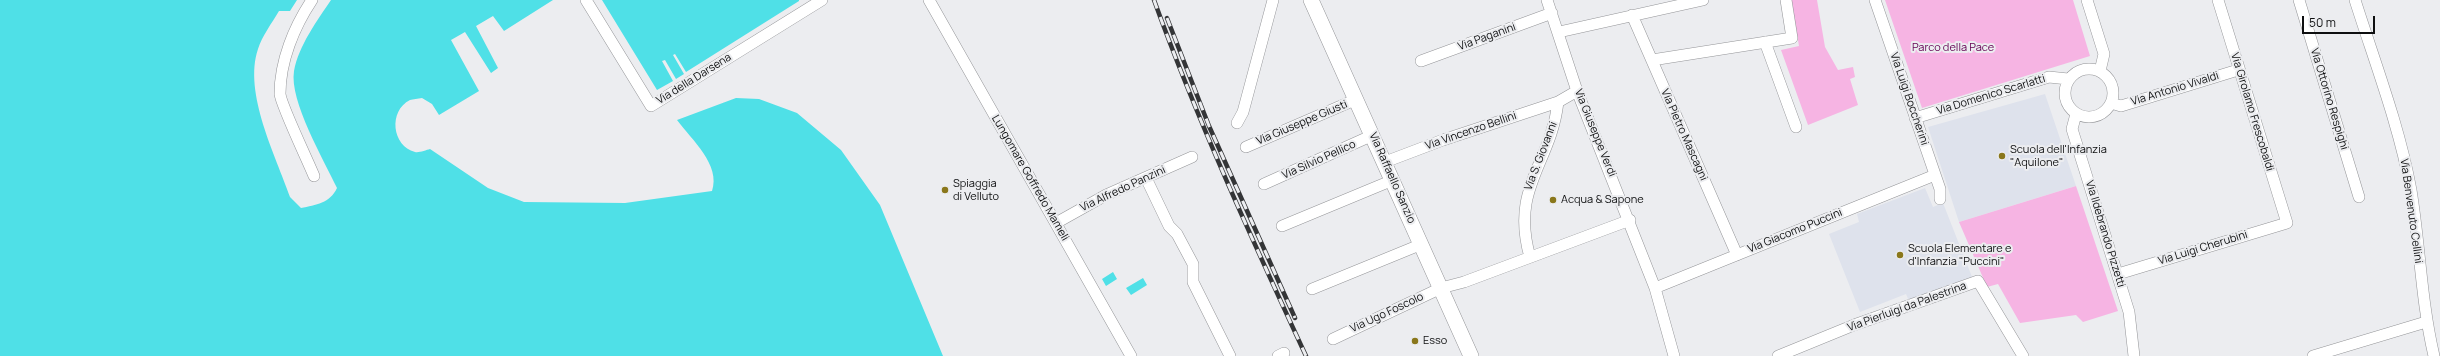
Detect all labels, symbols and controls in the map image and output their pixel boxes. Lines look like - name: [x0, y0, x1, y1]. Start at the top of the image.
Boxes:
- scale bar: [2304, 8, 2377, 34]
- text: 50 m: [2309, 14, 2336, 31]
- street label: Via Paganini: [1456, 20, 1518, 54]
- park label: Parco della Pace: [1912, 41, 1994, 55]
- street label: Via Ottorino Respighi: [2307, 47, 2351, 151]
- street label: Via della Darsena: [654, 51, 734, 107]
- street label: Via Luigi Boccherini: [1887, 51, 1931, 147]
- street label: Via Girolamo Frescobaldi: [2228, 51, 2276, 173]
- street label: Via Antonio Vivaldi: [2129, 69, 2221, 109]
- street label: Via Domenico Scarlatti: [1935, 72, 2047, 118]
- street label: Via Giuseppe Verdi: [1571, 87, 1619, 179]
- street label: Via Pietro Mascagni: [1658, 87, 1710, 183]
- street label: Via Giuseppe Giusti: [1255, 98, 1349, 148]
- street label: Via Vincenzo Bellini: [1424, 109, 1518, 153]
- street label: Lungomare Goffredo Mameli: [989, 113, 1071, 243]
- street label: Via S. Giovanni: [1522, 120, 1560, 192]
- street label: Via Raffaello Sanzio: [1366, 130, 1418, 226]
- street label: Via Silvio Pellico: [1280, 138, 1358, 182]
- place label: Scuola dell'Infanzia "Aquilone": [2010, 143, 2107, 169]
- marker: Scuola dell'Infanzia "Aquilone": [1997, 151, 2007, 161]
- street label: Via Benvenuto Cellini: [2397, 158, 2425, 264]
- street label: Via Alfredo Panzini: [1078, 163, 1168, 215]
- place label: Spiaggia di Velluto: [953, 177, 999, 203]
- street label: Via Ildebrando Pizzetti: [2082, 179, 2128, 289]
- marker: Spiaggia di Velluto: [940, 185, 950, 195]
- place label: Acqua & Sapone: [1561, 193, 1644, 207]
- marker: Acqua & Sapone: [1548, 195, 1558, 205]
- street label: Via Giacomo Puccini: [1746, 206, 1844, 256]
- street label: Via Luigi Cherubini: [2157, 228, 2249, 268]
- place label: Scuola Elementare e d'Infanzia "Puccini": [1908, 242, 2011, 268]
- marker: Scuola Elementare e d'Infanzia "Puccini": [1895, 250, 1905, 260]
- street label: Via Pierluigi da Palestrina: [1846, 279, 1968, 335]
- street label: Via Ugo Foscolo: [1348, 290, 1426, 336]
- place label: Esso: [1423, 334, 1447, 348]
- marker: Esso: [1410, 336, 1420, 346]

